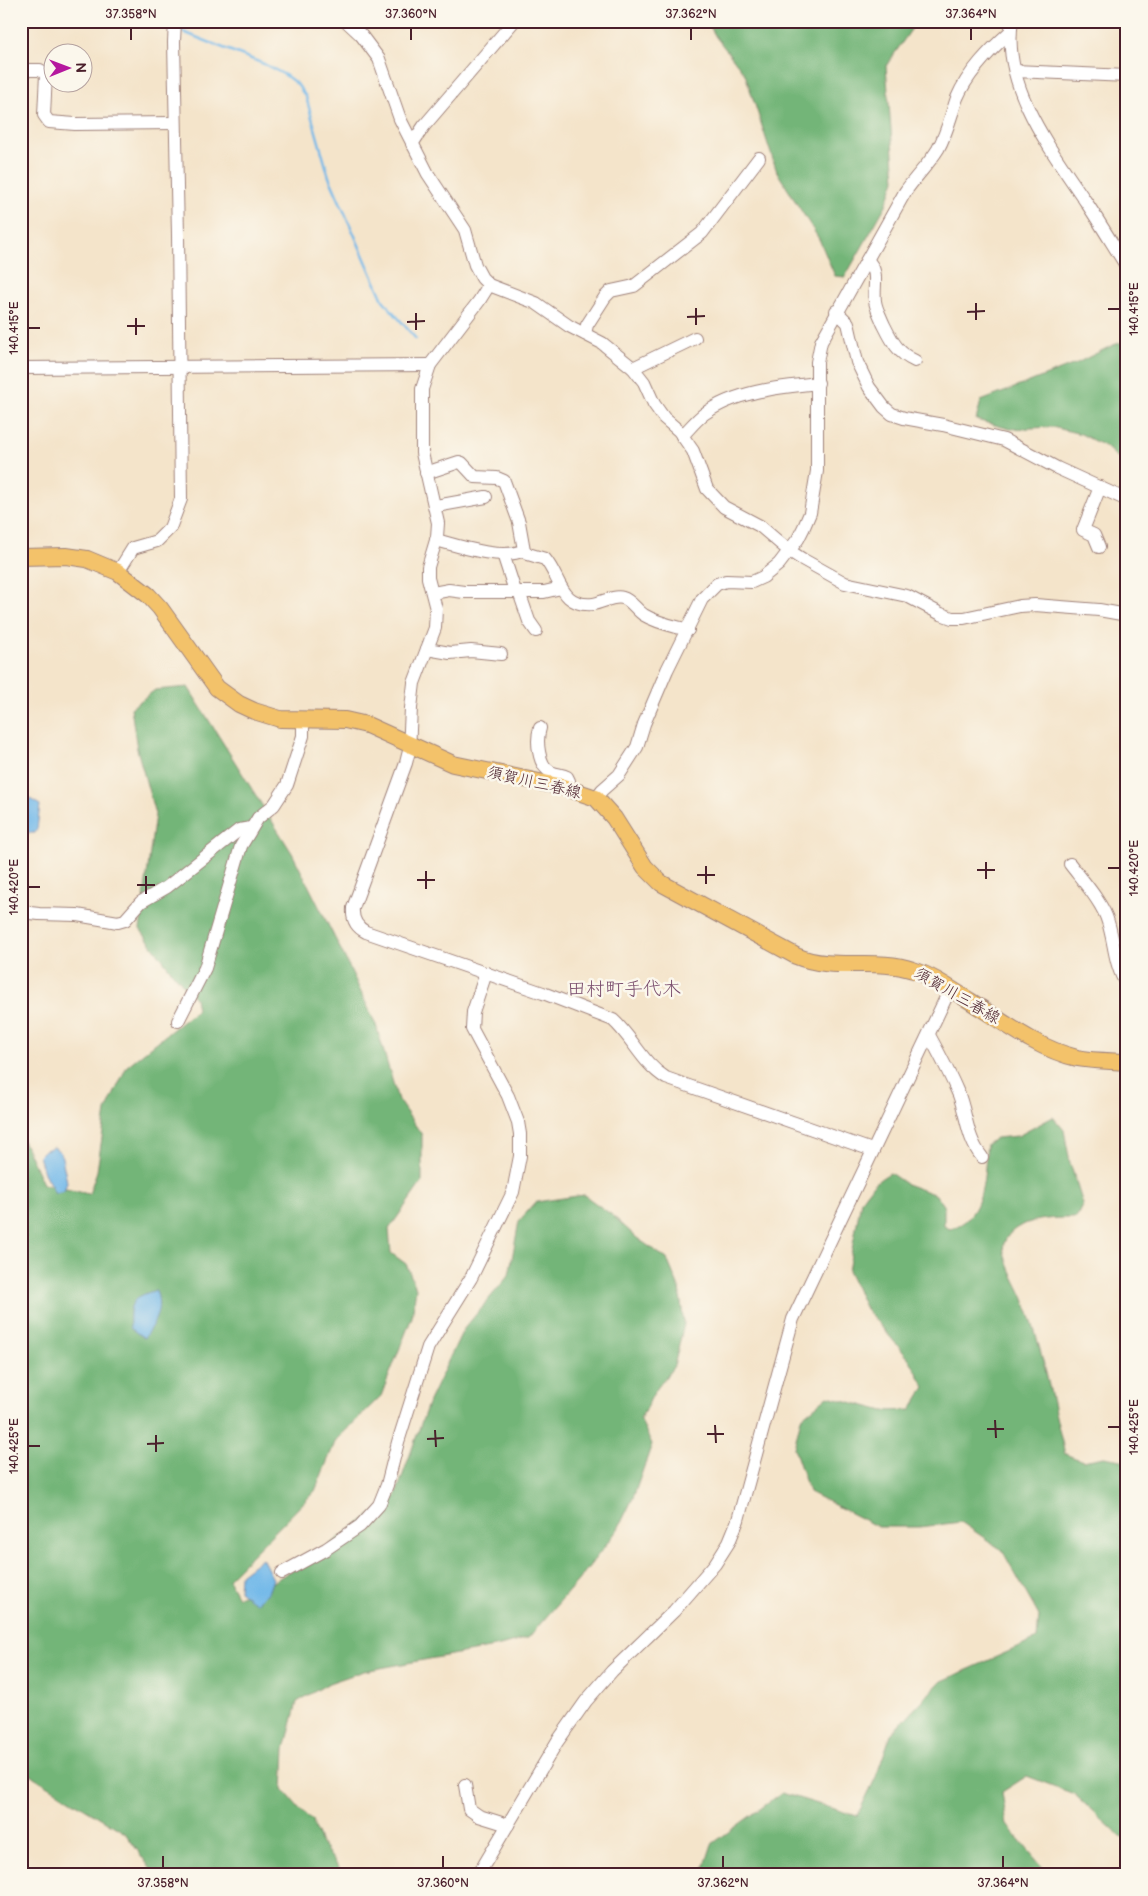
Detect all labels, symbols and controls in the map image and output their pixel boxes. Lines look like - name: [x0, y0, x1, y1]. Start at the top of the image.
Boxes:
- text: 37.358°N: [105, 7, 157, 22]
- text: 37.360°N: [385, 7, 437, 22]
- text: 37.362°N: [665, 7, 717, 22]
- text: 37.364°N: [945, 7, 997, 22]
- north arrow: [42, 42, 92, 92]
- text: N: [72, 62, 89, 73]
- text: 140.415°E: [1127, 282, 1142, 336]
- text: 140.415°E: [7, 301, 22, 355]
- street label: 須賀川三春線: [485, 763, 583, 803]
- text: 140.420°E: [1127, 840, 1142, 896]
- text: 140.420°E: [7, 859, 22, 915]
- street label: 須賀川三春線: [911, 964, 1003, 1028]
- district label: 田村町手代木: [567, 978, 681, 1001]
- text: 140.425°E: [1127, 1399, 1142, 1455]
- text: 140.425°E: [7, 1418, 22, 1474]
- text: 37.358°N: [137, 1876, 189, 1891]
- text: 37.360°N: [417, 1876, 469, 1891]
- text: 37.362°N: [697, 1876, 749, 1891]
- text: 37.364°N: [977, 1876, 1029, 1891]

